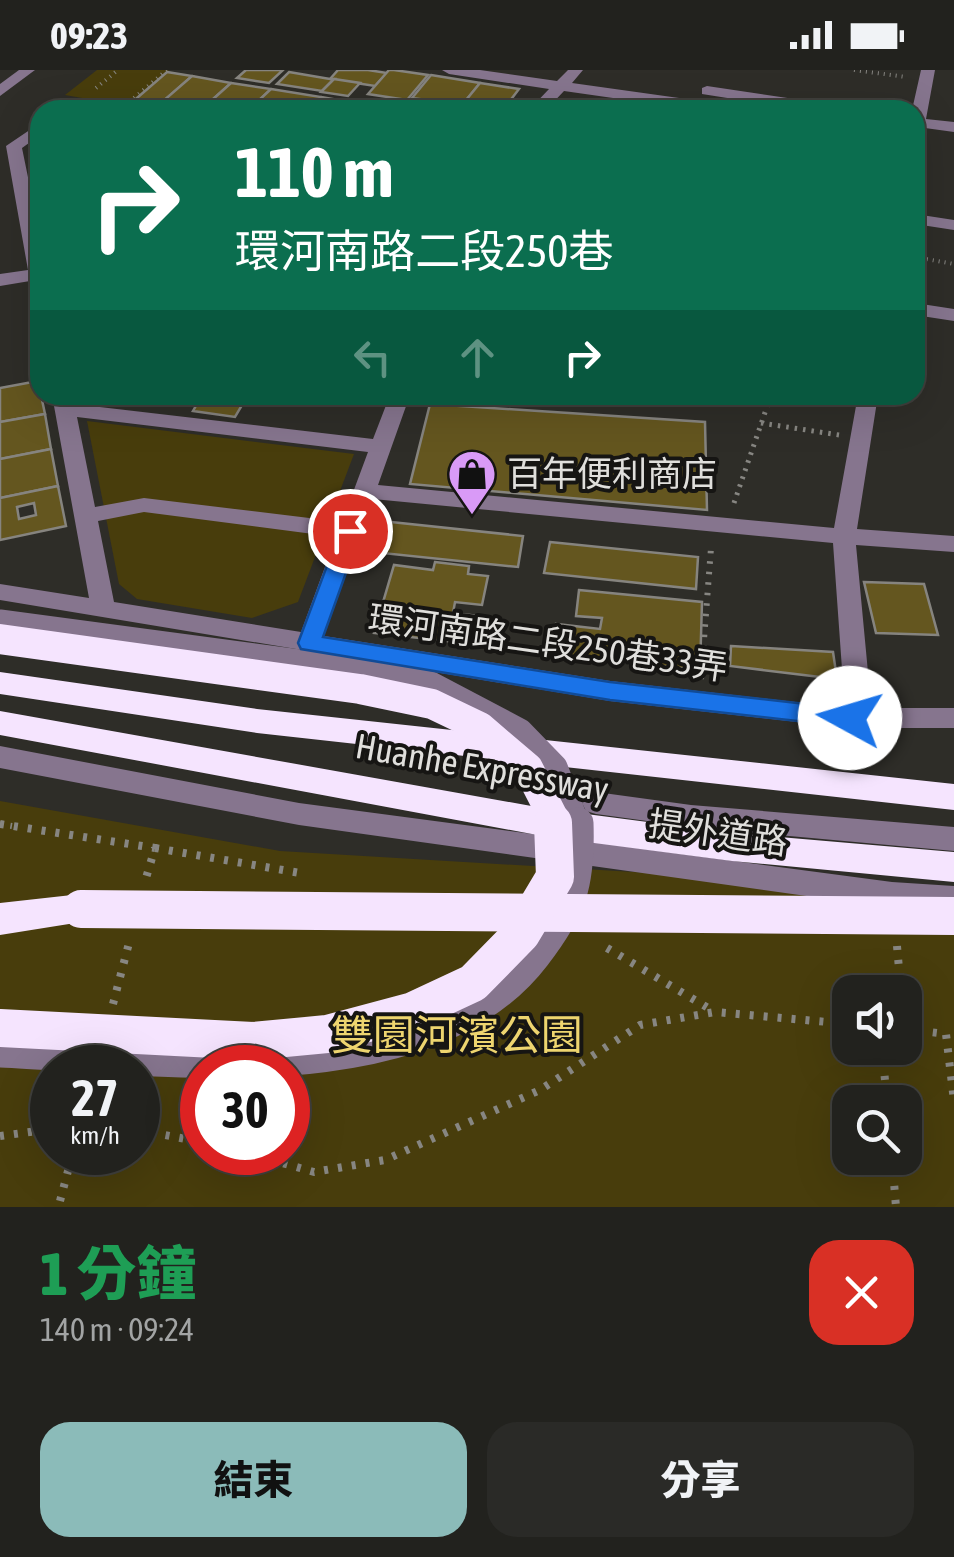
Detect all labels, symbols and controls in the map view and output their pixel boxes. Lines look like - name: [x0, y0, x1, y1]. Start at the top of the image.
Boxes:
- text: 09:23: [50, 14, 128, 57]
- text: 110 m: [235, 132, 394, 212]
- icon: right: [70, 140, 200, 270]
- text: 環河南路二段250巷: [235, 225, 613, 277]
- icon: left: [345, 330, 400, 385]
- icon: ahead: [450, 330, 505, 385]
- icon: right: [555, 330, 610, 385]
- shop icon: 百年便利商店: [446, 448, 498, 516]
- place label: 百年便利商店: [507, 453, 717, 493]
- pin: [308, 489, 393, 574]
- icon: arrive: [323, 504, 378, 559]
- street label: 環河南路二段250巷33弄: [366, 597, 730, 687]
- position arrow: [798, 666, 902, 770]
- street label: Huanhe Expressway: [353, 725, 612, 809]
- street label: 提外道路: [646, 802, 790, 862]
- map controls: [832, 975, 922, 1175]
- button: sound: [832, 975, 922, 1065]
- park label: 雙園河濱公園: [331, 1011, 583, 1059]
- speed limit sign: 30: [180, 1045, 310, 1175]
- text: 27: [71, 1069, 118, 1127]
- button: search: [832, 1085, 922, 1175]
- text: km/h: [70, 1121, 120, 1149]
- text: 1 分鐘: [40, 1239, 196, 1308]
- button: close: [809, 1240, 914, 1345]
- text: 140 m · 09:24: [40, 1311, 194, 1348]
- button: 結束: [40, 1422, 467, 1537]
- button: 分享: [487, 1422, 914, 1537]

